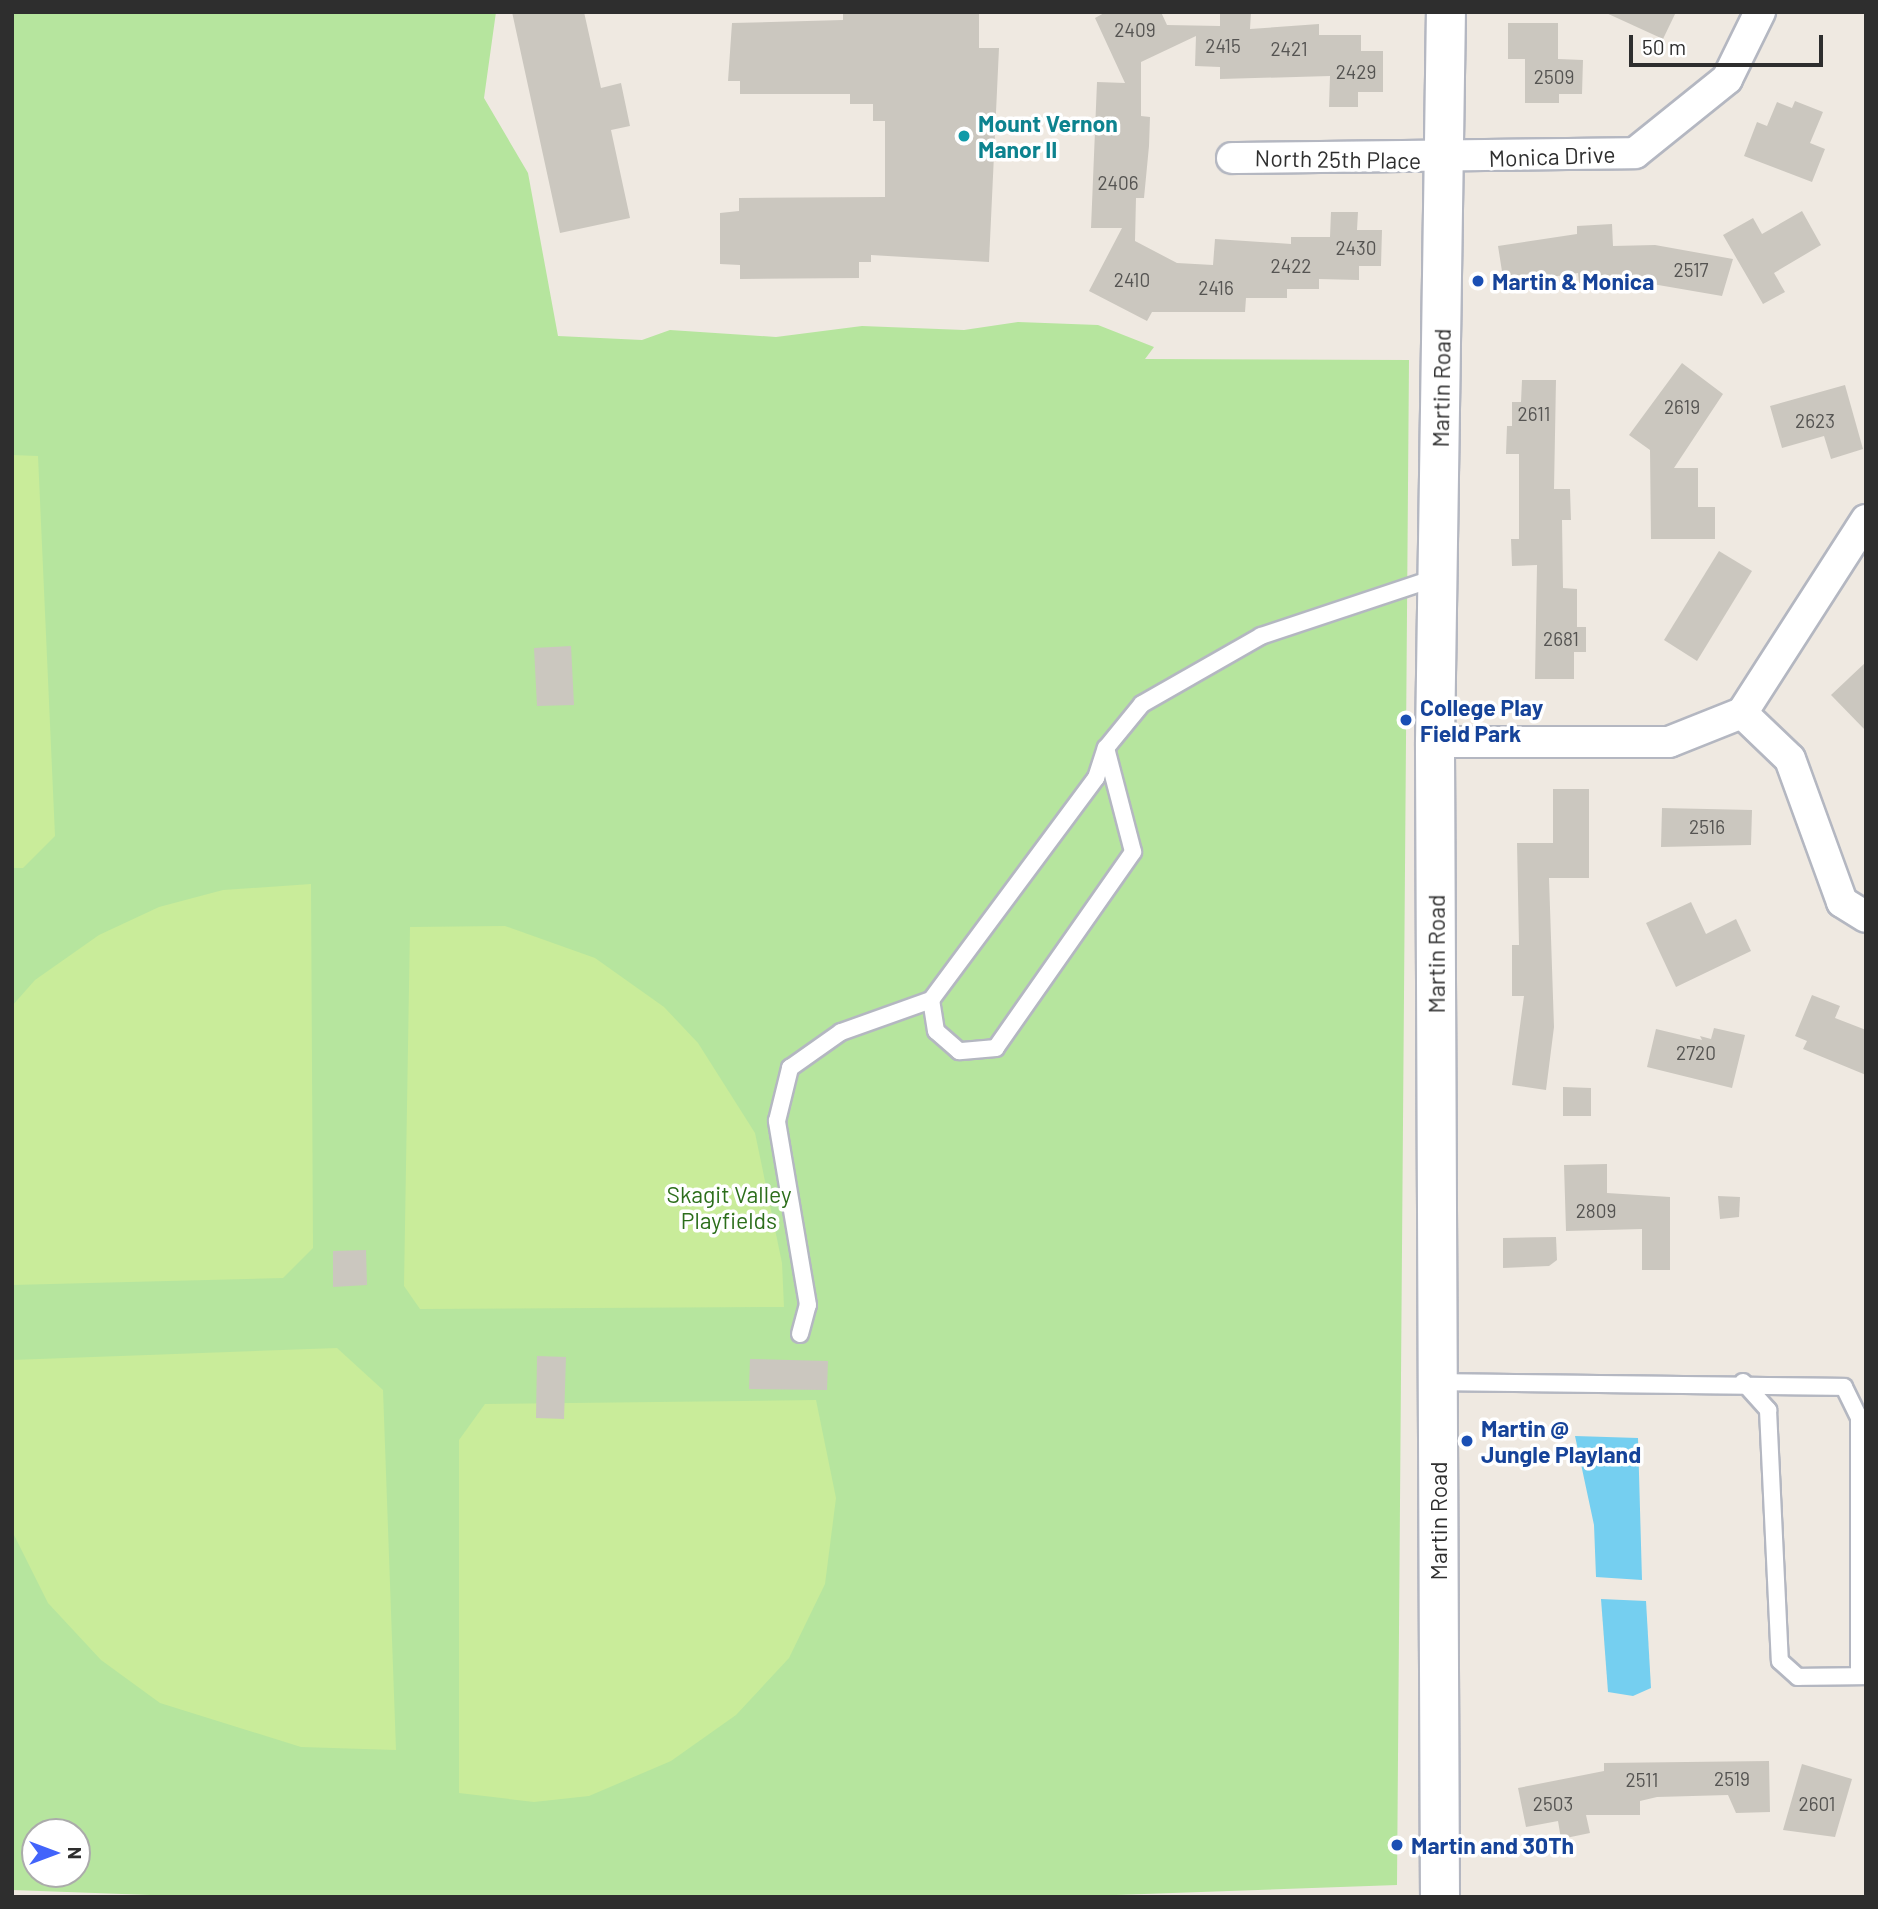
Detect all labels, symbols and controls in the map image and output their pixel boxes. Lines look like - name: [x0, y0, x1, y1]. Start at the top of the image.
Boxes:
- house number: 2409: [1114, 19, 1156, 41]
- scale bar: [1633, 21, 1827, 65]
- text: 50 m: [1642, 34, 1686, 59]
- house number: 2415: [1205, 35, 1241, 57]
- house number: 2421: [1270, 38, 1308, 60]
- house number: 2429: [1336, 61, 1376, 83]
- house number: 2509: [1534, 66, 1574, 88]
- place label: Mount Vernon Manor II: [978, 109, 1118, 163]
- marker: Mount Vernon Manor II: [956, 128, 972, 144]
- street label: Monica Drive: [1488, 140, 1616, 172]
- street label: North 25th Place: [1255, 144, 1421, 174]
- house number: 2406: [1097, 172, 1139, 194]
- house number: 2430: [1335, 237, 1377, 259]
- house number: 2422: [1270, 255, 1312, 277]
- house number: 2517: [1673, 259, 1709, 281]
- place label: Martin & Monica: [1492, 267, 1654, 295]
- house number: 2410: [1114, 269, 1150, 291]
- marker: Martin & Monica: [1470, 273, 1486, 289]
- house number: 2416: [1198, 277, 1234, 299]
- street label: Martin Road: [1426, 328, 1456, 448]
- house number: 2619: [1664, 396, 1700, 418]
- house number: 2611: [1518, 403, 1550, 425]
- house number: 2623: [1795, 410, 1835, 432]
- house number: 2681: [1543, 628, 1579, 650]
- place label: College Play Field Park: [1420, 693, 1543, 747]
- marker: College Play Field Park: [1398, 712, 1414, 728]
- house number: 2516: [1689, 816, 1725, 838]
- street label: Martin Road: [1422, 895, 1450, 1013]
- house number: 2720: [1676, 1042, 1716, 1064]
- park label: Skagit Valley Playfields: [667, 1180, 791, 1234]
- house number: 2809: [1576, 1200, 1616, 1222]
- place label: Martin @ Jungle Playland: [1481, 1414, 1641, 1468]
- marker: Martin @ Jungle Playland: [1459, 1433, 1475, 1449]
- street label: Martin Road: [1424, 1462, 1452, 1580]
- house number: 2519: [1714, 1768, 1750, 1790]
- house number: 2511: [1626, 1769, 1658, 1791]
- house number: 2503: [1533, 1793, 1573, 1815]
- house number: 2601: [1799, 1793, 1835, 1815]
- north arrow: [21, 1818, 91, 1888]
- place label: Martin and 30Th: [1411, 1831, 1574, 1859]
- marker: Martin and 30Th: [1389, 1837, 1405, 1853]
- text: N: [64, 1847, 87, 1859]

